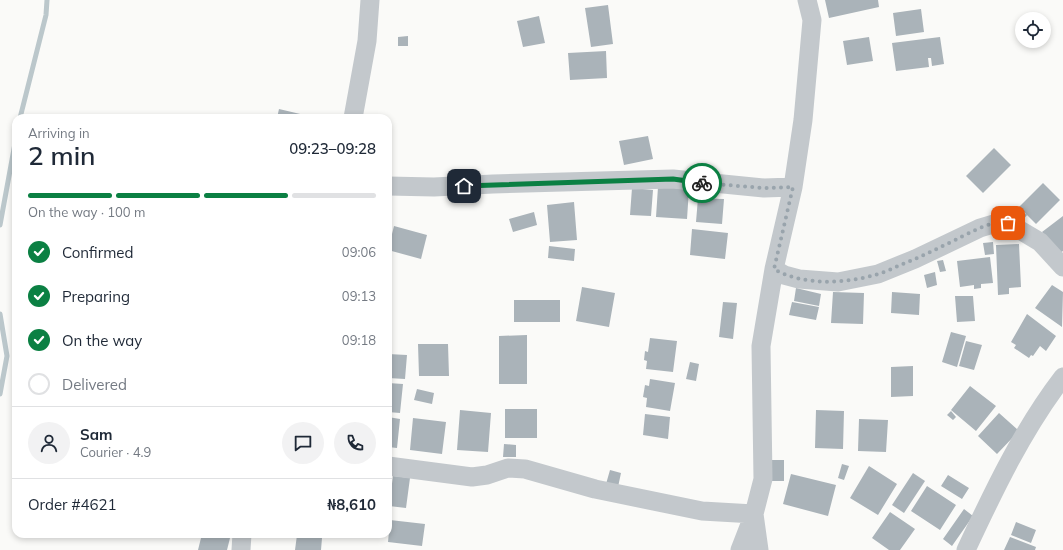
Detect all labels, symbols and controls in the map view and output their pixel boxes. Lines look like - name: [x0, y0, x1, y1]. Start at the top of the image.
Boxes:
- map controls: [1015, 12, 1051, 48]
- button: locate: [1015, 12, 1051, 48]
- text: Arriving in: [28, 125, 90, 141]
- text: 2 min: [28, 139, 96, 172]
- text: 09:23–09:28: [289, 139, 376, 158]
- courier: [682, 163, 722, 203]
- pin: [447, 169, 481, 203]
- icon: bike: [691, 172, 713, 194]
- icon: home: [453, 175, 475, 197]
- text: On the way · 100 m: [28, 204, 145, 220]
- pin: [991, 206, 1025, 240]
- icon: bag: [997, 212, 1019, 234]
- icon: check: [28, 241, 50, 263]
- text: Confirmed: [62, 243, 133, 262]
- text: 09:06: [342, 244, 376, 260]
- icon: check: [28, 285, 50, 307]
- text: Preparing: [62, 287, 130, 306]
- text: 09:13: [342, 288, 376, 304]
- icon: check: [28, 329, 50, 351]
- text: On the way: [62, 331, 142, 350]
- text: 09:18: [342, 332, 376, 348]
- text: Delivered: [62, 375, 127, 394]
- button: person: [28, 422, 70, 464]
- button: chat: [282, 422, 324, 464]
- button: phone: [334, 422, 376, 464]
- text: Sam: [80, 425, 112, 444]
- text: Courier · 4.9: [80, 444, 151, 460]
- text: Order #4621: [28, 495, 116, 514]
- text: ₦8,610: [327, 495, 376, 514]

